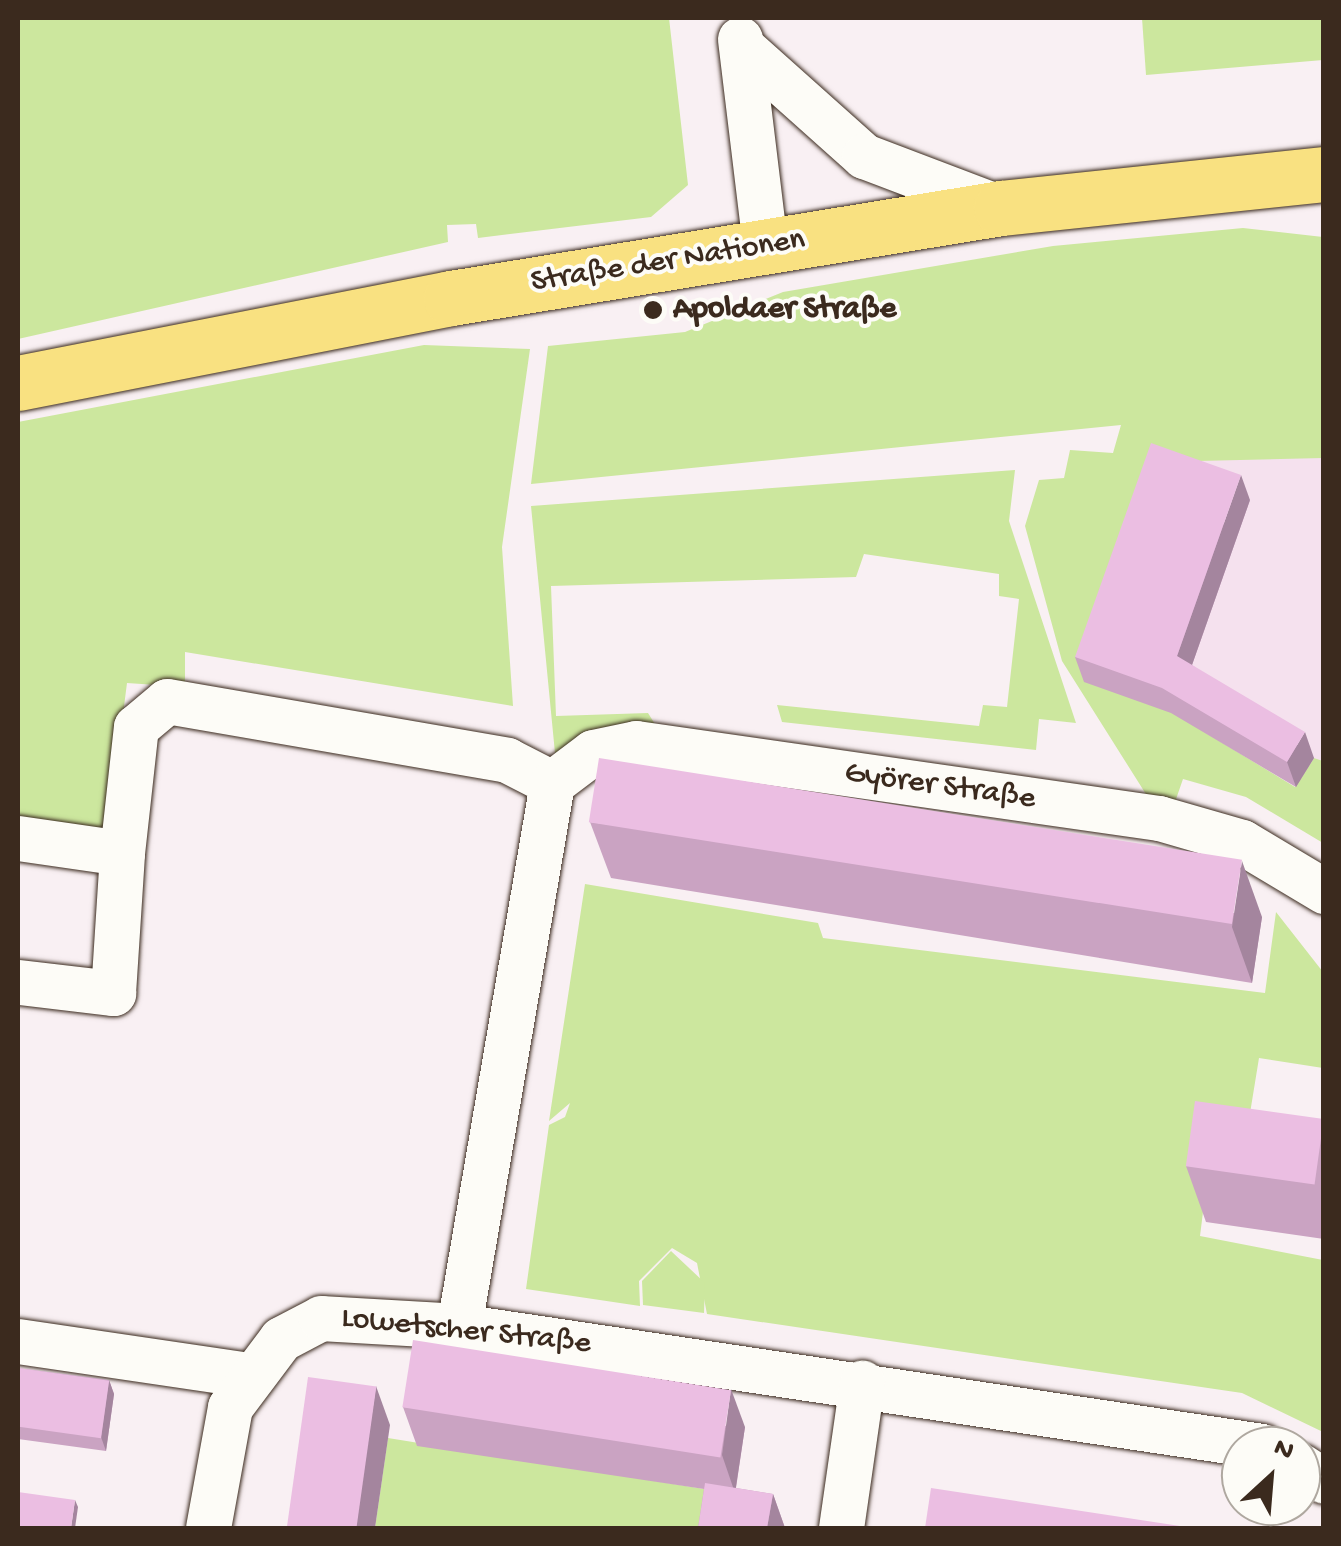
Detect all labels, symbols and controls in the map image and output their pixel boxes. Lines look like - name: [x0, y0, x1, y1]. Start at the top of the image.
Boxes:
- street label: Straße der Nationen: [528, 221, 808, 303]
- place label: Apoldaer Straße: [673, 291, 896, 329]
- marker: Apoldaer Straße: [642, 299, 664, 321]
- street label: Györer Straße: [842, 755, 1038, 819]
- street label: Lowetscher Straße: [339, 1300, 593, 1364]
- north arrow: [1221, 1426, 1321, 1526]
- text: N: [1268, 1432, 1299, 1469]

